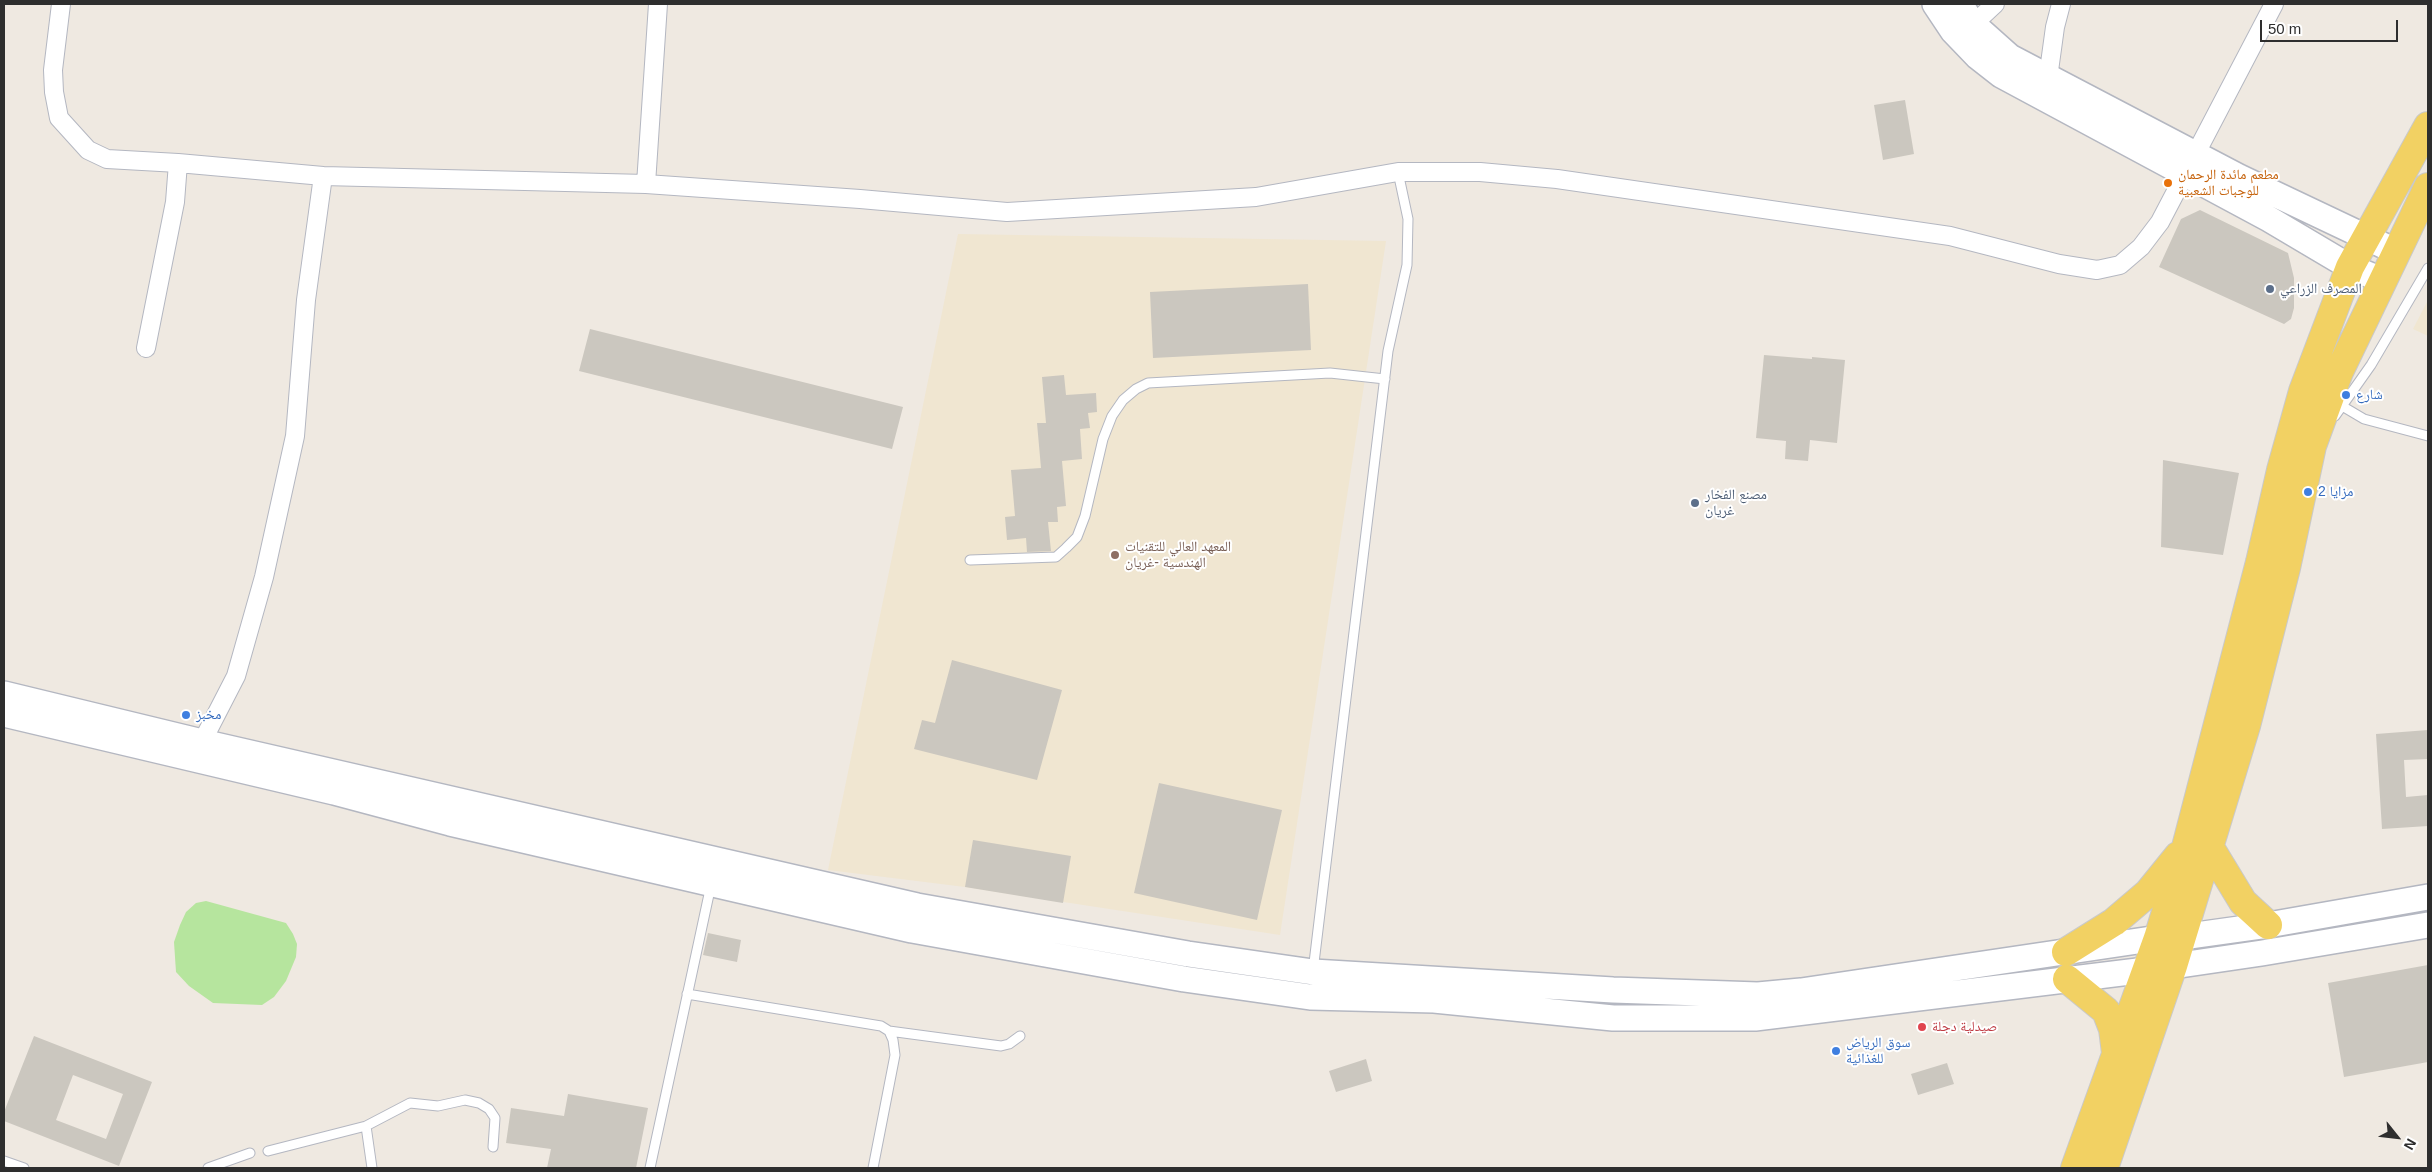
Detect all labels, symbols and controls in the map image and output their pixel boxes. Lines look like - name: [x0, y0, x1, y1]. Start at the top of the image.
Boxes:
- scale bar: [2262, 10, 2400, 42]
- text: 50 m: [2268, 20, 2301, 37]
- place label: مطعم مائدة الرحمان للوجبات الشعبية: [2178, 167, 2279, 200]
- marker: مطعم مائدة الرحمان للوجبات الشعبية: [2162, 177, 2174, 189]
- place label: المصرف الزراعي: [2280, 281, 2362, 297]
- marker: المصرف الزراعي: [2264, 283, 2276, 295]
- place label: شارع: [2356, 387, 2383, 403]
- marker: شارع: [2340, 389, 2352, 401]
- place label: مزايا 2: [2318, 484, 2353, 500]
- marker: مزايا 2: [2302, 486, 2314, 498]
- place label: مصنع الفخار غريان: [1705, 487, 1767, 520]
- marker: مصنع الفخار غريان: [1689, 497, 1701, 509]
- place label: المعهد العالي للتقنيات الهندسية -غريان: [1125, 539, 1231, 572]
- marker: المعهد العالي للتقنيات الهندسية -غريان: [1109, 549, 1121, 561]
- place label: مخبز: [196, 707, 221, 723]
- marker: مخبز: [180, 709, 192, 721]
- place label: صيدلية دجلة: [1932, 1019, 1997, 1035]
- marker: صيدلية دجلة: [1916, 1021, 1928, 1033]
- place label: سوق الرياض للغذائية: [1846, 1035, 1910, 1068]
- marker: سوق الرياض للغذائية: [1830, 1045, 1842, 1057]
- north arrow: [2372, 1112, 2422, 1162]
- text: N: [2401, 1136, 2420, 1153]

